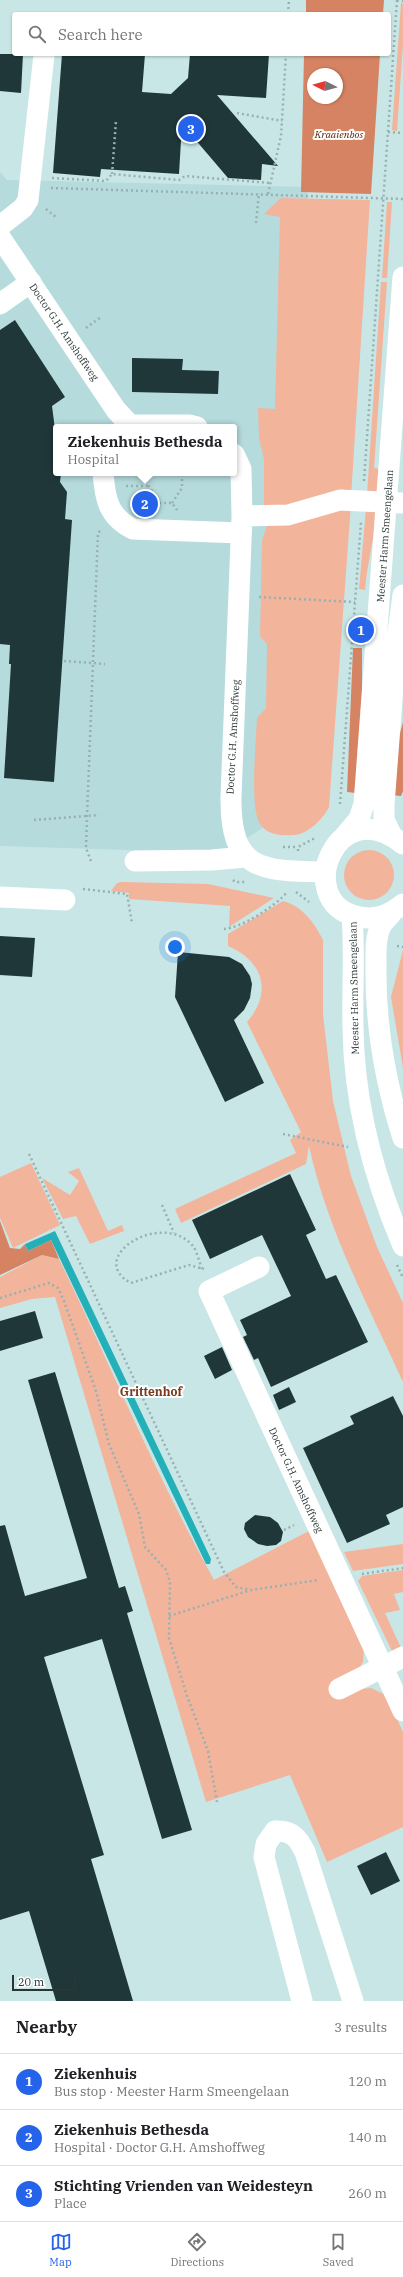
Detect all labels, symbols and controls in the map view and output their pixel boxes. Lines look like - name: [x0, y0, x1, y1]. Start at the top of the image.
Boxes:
- search box: [12, 12, 391, 56]
- icon: search: [26, 23, 48, 45]
- text: Search here: [58, 25, 143, 44]
- north arrow: [307, 68, 343, 104]
- pin: 3: [178, 114, 204, 144]
- park label: Kraaienbos: [314, 128, 364, 141]
- street label: Doctor G.H. Amshoffweg: [27, 281, 102, 384]
- popup: [53, 424, 237, 476]
- text: Ziekenhuis Bethesda: [68, 432, 222, 451]
- text: Hospital: [68, 451, 119, 468]
- street label: Meester Harm Smeengelaan: [374, 469, 396, 603]
- pin: 2: [132, 489, 158, 519]
- pin: 1: [348, 615, 374, 645]
- street label: Doctor G.H. Amshoffweg: [224, 679, 243, 795]
- street label: Meester Harm Smeengelaan: [346, 921, 362, 1055]
- your location: [165, 937, 185, 957]
- district label: Grittenhof: [120, 1384, 184, 1399]
- street label: Doctor G.H. Amshoffweg: [266, 1425, 326, 1535]
- scale bar: [12, 1973, 76, 1992]
- text: 20 m: [18, 1975, 44, 1989]
- text: Nearby: [16, 2016, 77, 2038]
- text: 3 results: [334, 2019, 387, 2036]
- text: Ziekenhuis: [54, 2064, 137, 2083]
- text: 1: [25, 2073, 33, 2090]
- text: 120 m: [348, 2073, 387, 2090]
- text: Bus stop · Meester Harm Smeengelaan: [54, 2083, 289, 2100]
- text: Ziekenhuis Bethesda: [54, 2120, 209, 2139]
- text: 2: [25, 2129, 33, 2146]
- text: 140 m: [348, 2129, 387, 2146]
- text: Hospital · Doctor G.H. Amshoffweg: [54, 2139, 265, 2156]
- text: Stichting Vrienden van Weidesteyn: [54, 2176, 313, 2195]
- text: 3: [25, 2185, 33, 2202]
- text: 260 m: [348, 2185, 387, 2202]
- text: Place: [54, 2195, 87, 2212]
- tab: Map: [49, 2231, 72, 2269]
- tab: Directions: [170, 2231, 224, 2269]
- tab: Saved: [323, 2231, 354, 2269]

